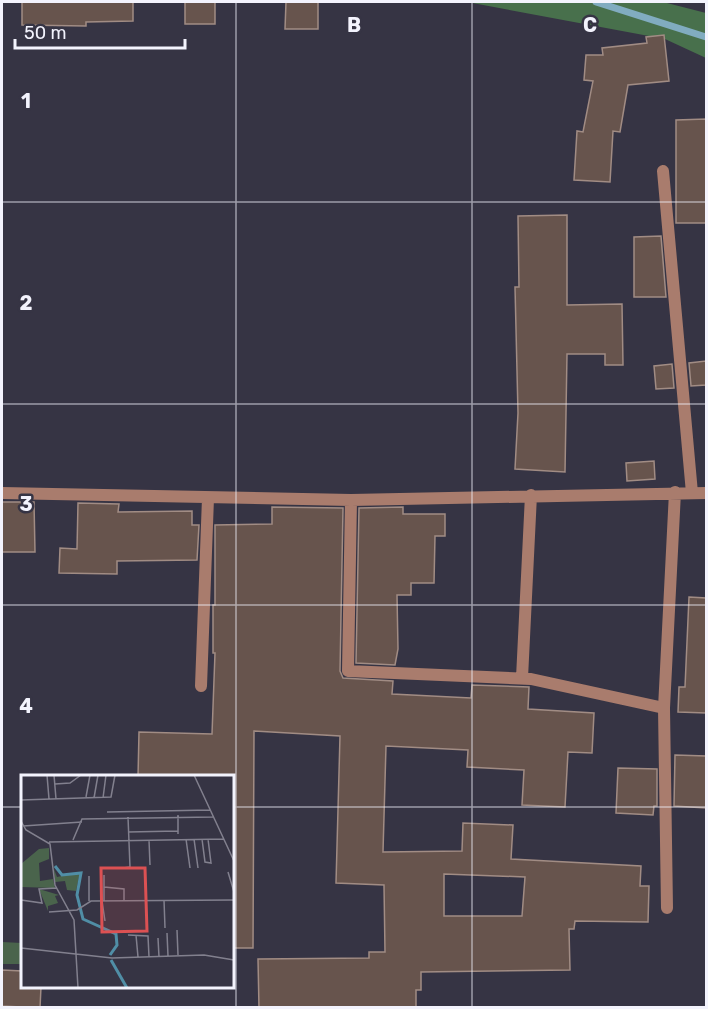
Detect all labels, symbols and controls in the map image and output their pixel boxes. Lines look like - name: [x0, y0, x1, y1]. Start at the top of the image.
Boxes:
- scale bar: [15, 12, 184, 50]
- text: B: [347, 13, 361, 37]
- text: C: [583, 13, 597, 37]
- text: 50 m: [24, 22, 67, 44]
- text: 1: [21, 89, 31, 113]
- text: 2: [20, 291, 33, 315]
- text: 3: [19, 492, 33, 516]
- text: 4: [19, 694, 33, 718]
- inset map: [21, 775, 234, 988]

